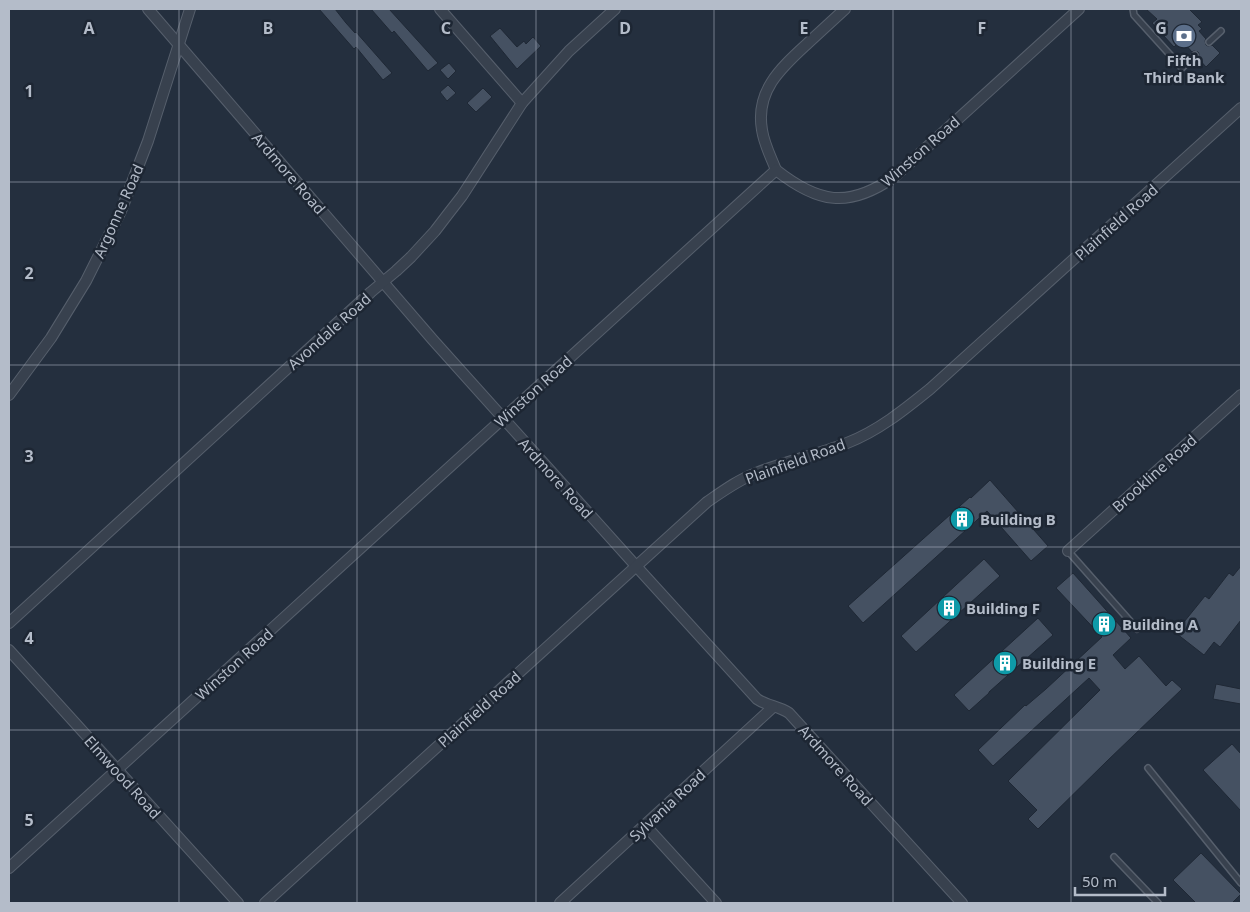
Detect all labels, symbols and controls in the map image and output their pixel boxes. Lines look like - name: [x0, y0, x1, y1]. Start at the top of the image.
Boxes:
- text: A: [83, 17, 95, 39]
- text: B: [263, 17, 273, 39]
- text: C: [441, 17, 451, 39]
- text: D: [619, 17, 631, 39]
- text: E: [800, 17, 809, 39]
- text: F: [978, 17, 986, 39]
- text: G: [1155, 17, 1167, 39]
- bank icon: Fifth Third Bank: [1171, 23, 1197, 49]
- place label: Fifth Third Bank: [1144, 50, 1225, 87]
- text: 1: [24, 80, 34, 102]
- street label: Winston Road: [876, 111, 964, 191]
- street label: Ardmore Road: [248, 128, 330, 218]
- street label: Argonne Road: [88, 161, 148, 261]
- street label: Plainfield Road: [1070, 179, 1162, 265]
- text: 2: [24, 262, 34, 284]
- street label: Avondale Road: [283, 288, 375, 374]
- street label: Winston Road: [490, 351, 576, 431]
- street label: Brookline Road: [1107, 430, 1201, 516]
- street label: Ardmore Road: [514, 433, 598, 523]
- street label: Plainfield Road: [742, 434, 848, 488]
- text: 3: [24, 445, 34, 467]
- building icon: Building B: [949, 506, 975, 532]
- place label: Building B: [980, 509, 1056, 529]
- building icon: Building F: [936, 595, 962, 621]
- place label: Building F: [966, 598, 1040, 618]
- building icon: Building A: [1091, 611, 1117, 637]
- place label: Building A: [1122, 614, 1199, 634]
- street label: Winston Road: [191, 624, 277, 704]
- text: 4: [24, 627, 34, 649]
- building icon: Building E: [992, 650, 1018, 676]
- place label: Building E: [1022, 653, 1096, 673]
- street label: Plainfield Road: [433, 666, 525, 752]
- street label: Ardmore Road: [794, 720, 878, 810]
- street label: Elmwood Road: [80, 731, 166, 823]
- street label: Sylvania Road: [625, 765, 709, 845]
- text: 5: [24, 809, 34, 831]
- scale bar: [1075, 864, 1165, 896]
- text: 50 m: [1082, 871, 1117, 891]

